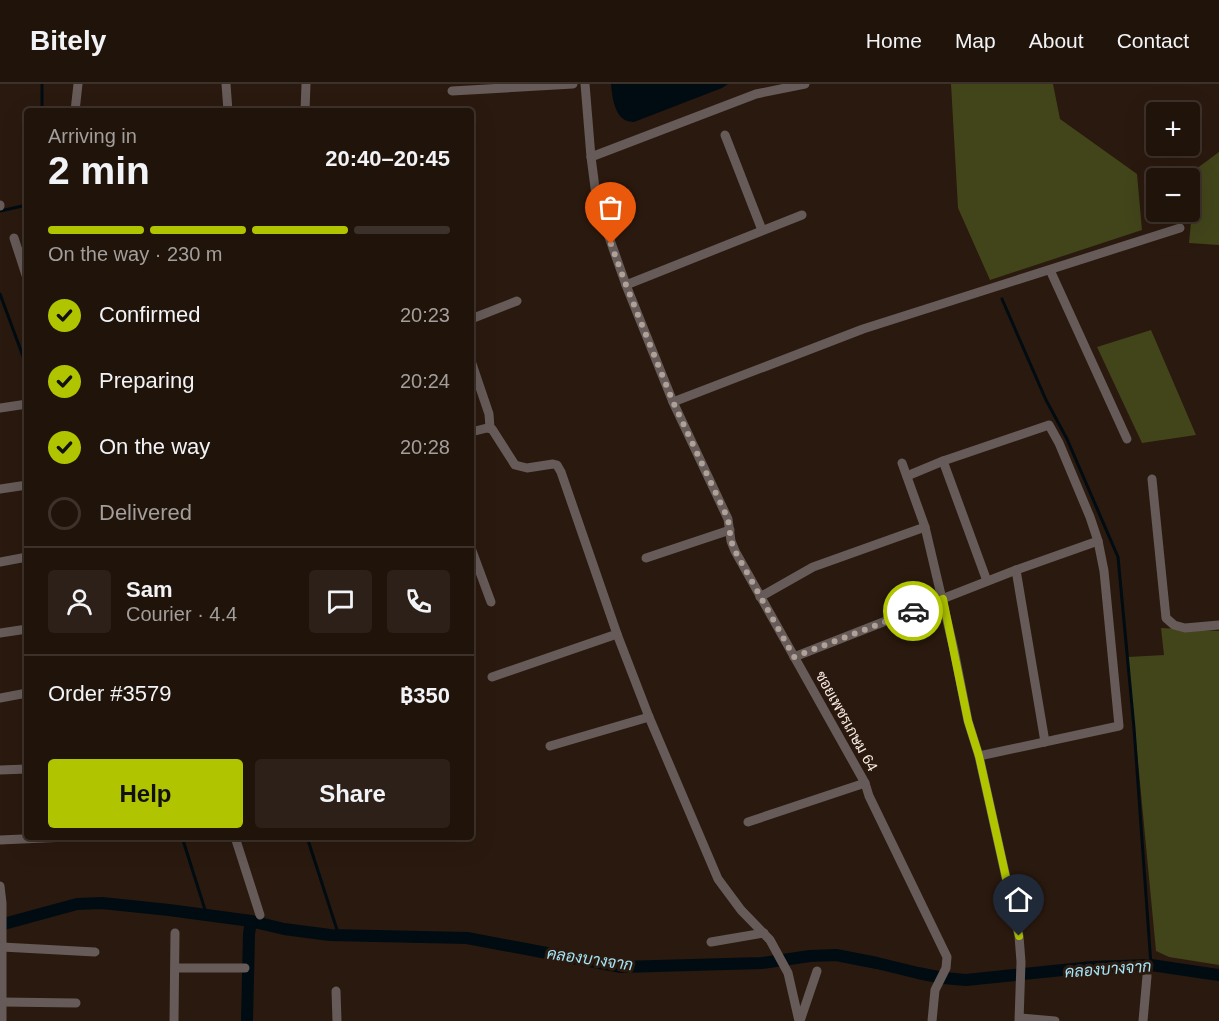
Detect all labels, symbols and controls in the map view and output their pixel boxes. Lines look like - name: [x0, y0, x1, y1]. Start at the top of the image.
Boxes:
- text: Bitely: [30, 25, 106, 56]
- text: Home: [866, 29, 922, 52]
- text: Map: [955, 29, 996, 52]
- text: About: [1029, 29, 1084, 52]
- text: Contact: [1117, 29, 1189, 52]
- map controls: [1146, 102, 1200, 222]
- button: +: [1146, 102, 1200, 156]
- text: Arriving in: [48, 125, 137, 147]
- text: 20:40–20:45: [325, 146, 450, 171]
- text: 2 min: [48, 149, 150, 192]
- button: −: [1146, 168, 1200, 222]
- pin: [585, 182, 636, 244]
- icon: bag: [594, 191, 627, 224]
- text: On the way · 230 m: [48, 243, 223, 265]
- icon: check: [48, 299, 81, 332]
- text: Confirmed: [99, 302, 200, 327]
- text: 20:23: [400, 304, 450, 326]
- icon: check: [48, 365, 81, 398]
- text: Preparing: [99, 368, 194, 393]
- text: 20:24: [400, 370, 450, 392]
- icon: check: [48, 431, 81, 464]
- text: On the way: [99, 434, 210, 459]
- text: 20:28: [400, 436, 450, 458]
- text: Delivered: [99, 500, 192, 525]
- button: person: [48, 570, 111, 633]
- button: chat: [309, 570, 372, 633]
- button: phone: [387, 570, 450, 633]
- text: Sam: [126, 577, 172, 602]
- courier: [883, 581, 943, 641]
- icon: car: [897, 595, 930, 628]
- text: Courier · 4.4: [126, 603, 237, 625]
- street label: ซอยเพชรเกษม 64: [812, 668, 882, 774]
- text: Order #3579: [48, 681, 172, 706]
- text: ฿350: [400, 683, 450, 708]
- button: Help: [48, 759, 243, 828]
- button: Share: [255, 759, 450, 828]
- pin: [993, 874, 1044, 936]
- icon: home: [1002, 883, 1035, 916]
- water label: คลองบางจาก: [546, 945, 634, 973]
- water label: คลองบางจาก: [1064, 957, 1152, 981]

